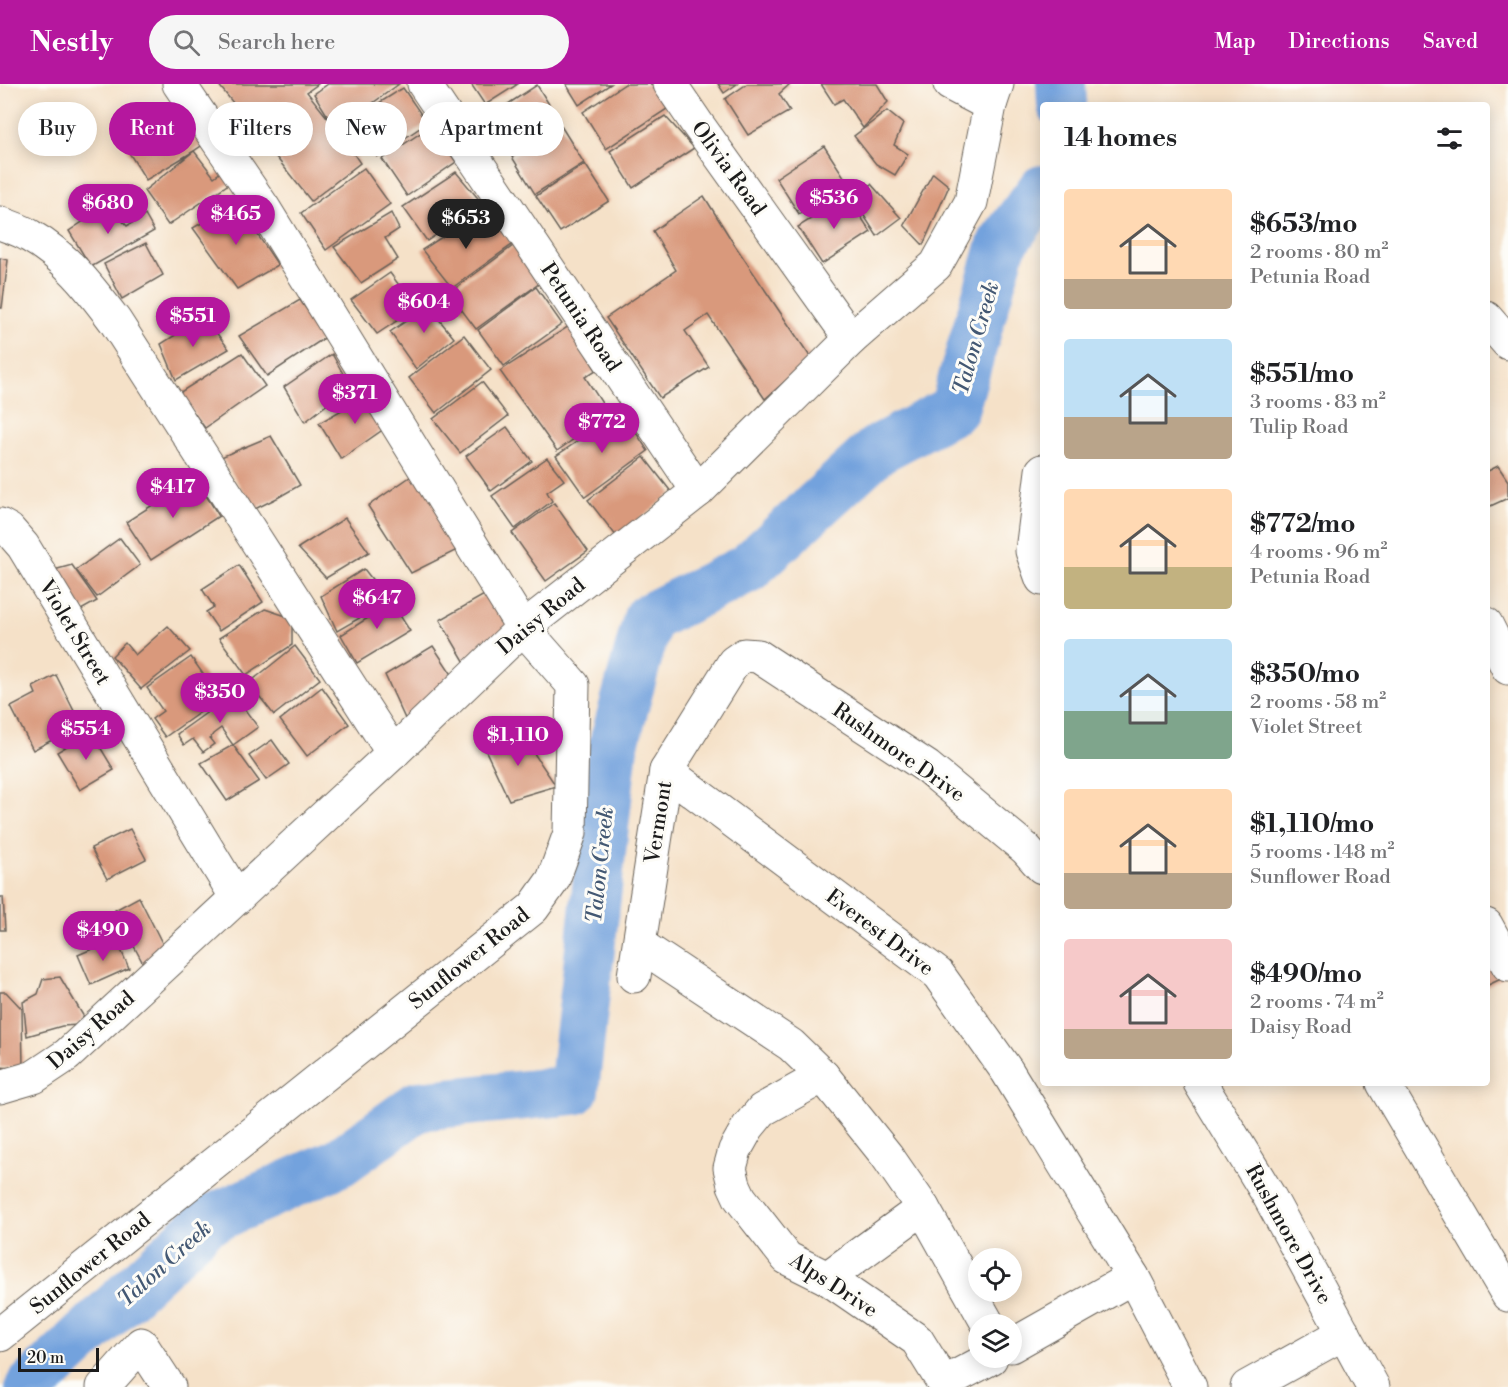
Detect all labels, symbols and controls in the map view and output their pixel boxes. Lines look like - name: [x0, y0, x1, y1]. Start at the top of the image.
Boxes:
- search box: [149, 15, 569, 69]
- text: Nestly: [30, 25, 113, 60]
- icon: search: [170, 26, 203, 59]
- text: Search here: [218, 29, 335, 56]
- text: Map: [1214, 29, 1256, 55]
- text: Directions: [1289, 29, 1390, 55]
- text: Saved: [1423, 29, 1478, 55]
- chip: Buy: [18, 102, 97, 156]
- chip: Rent: [109, 102, 196, 156]
- chip: Filters: [208, 102, 313, 156]
- chip: New: [325, 102, 407, 156]
- chip: Apartment: [419, 102, 564, 156]
- street label: Olivia Road: [685, 116, 771, 221]
- text: 14 homes: [1064, 122, 1177, 154]
- icon: filters: [1433, 122, 1466, 155]
- pin: $536: [798, 179, 870, 230]
- pin: $680: [72, 184, 144, 235]
- text: $536: [810, 186, 858, 211]
- text: $680: [82, 191, 134, 216]
- pin: $465: [200, 195, 272, 246]
- pin: $653: [430, 199, 502, 250]
- text: $465: [211, 202, 261, 227]
- text: $653: [442, 206, 490, 231]
- text: $653/mo: [1250, 208, 1358, 240]
- icon: home: [1112, 213, 1184, 285]
- text: 2 rooms · 80 m²: [1250, 240, 1388, 265]
- street label: Petunia Road: [534, 258, 626, 377]
- text: Petunia Road: [1250, 265, 1370, 290]
- water label: Talon Creek: [947, 279, 1005, 398]
- pin: $604: [388, 283, 460, 334]
- text: $604: [398, 290, 450, 315]
- pin: $551: [157, 297, 229, 348]
- text: $551: [170, 304, 216, 329]
- text: $551/mo: [1250, 358, 1354, 390]
- icon: home: [1112, 363, 1184, 435]
- pin: $371: [319, 374, 391, 425]
- text: $371: [332, 381, 378, 406]
- text: 3 rooms · 83 m²: [1250, 390, 1386, 415]
- pin: $772: [566, 403, 638, 454]
- text: $772: [578, 410, 626, 435]
- text: Tulip Road: [1250, 415, 1348, 440]
- pin: $417: [137, 468, 209, 519]
- text: $417: [150, 475, 196, 500]
- text: $772/mo: [1250, 508, 1356, 540]
- icon: home: [1112, 513, 1184, 585]
- text: 4 rooms · 96 m²: [1250, 540, 1388, 565]
- text: Petunia Road: [1250, 565, 1370, 590]
- street label: Daisy Road: [492, 572, 591, 661]
- street label: Violet Street: [32, 574, 116, 690]
- pin: $647: [341, 579, 413, 630]
- text: $647: [352, 586, 402, 611]
- text: $350/mo: [1250, 658, 1360, 690]
- icon: home: [1112, 663, 1184, 735]
- pin: $350: [184, 673, 256, 724]
- text: $350: [195, 680, 245, 705]
- text: 2 rooms · 58 m²: [1250, 690, 1386, 715]
- street label: Rushmore Drive: [827, 698, 970, 808]
- pin: $554: [50, 710, 122, 761]
- text: Violet Street: [1250, 715, 1363, 740]
- pin: $1,110: [469, 716, 567, 767]
- text: $554: [61, 717, 111, 742]
- text: $1,110: [487, 723, 549, 748]
- street label: Vermont: [639, 778, 678, 866]
- water label: Talon Creek: [581, 806, 620, 925]
- text: $1,110/mo: [1250, 808, 1374, 840]
- icon: home: [1112, 813, 1184, 885]
- text: 5 rooms · 148 m²: [1250, 840, 1394, 865]
- text: Sunflower Road: [1250, 865, 1391, 890]
- street label: Everest Drive: [820, 884, 939, 982]
- street label: Sunflower Road: [404, 902, 535, 1015]
- pin: $490: [67, 911, 139, 962]
- text: $490: [77, 918, 129, 943]
- text: $490/mo: [1250, 958, 1362, 990]
- icon: home: [1112, 963, 1184, 1035]
- street label: Daisy Road: [43, 986, 141, 1076]
- text: 2 rooms · 74 m²: [1250, 990, 1384, 1015]
- text: Daisy Road: [1250, 1015, 1352, 1040]
- street label: Rushmore Drive: [1239, 1160, 1337, 1309]
- street label: Sunflower Road: [25, 1207, 156, 1320]
- water label: Talon Creek: [113, 1215, 217, 1313]
- street label: Alps Drive: [784, 1247, 882, 1324]
- map controls: [968, 1248, 1022, 1368]
- button: locate: [968, 1248, 1022, 1302]
- button: layers: [968, 1314, 1022, 1368]
- scale bar: [18, 1345, 99, 1372]
- text: 20 m: [27, 1348, 64, 1368]

